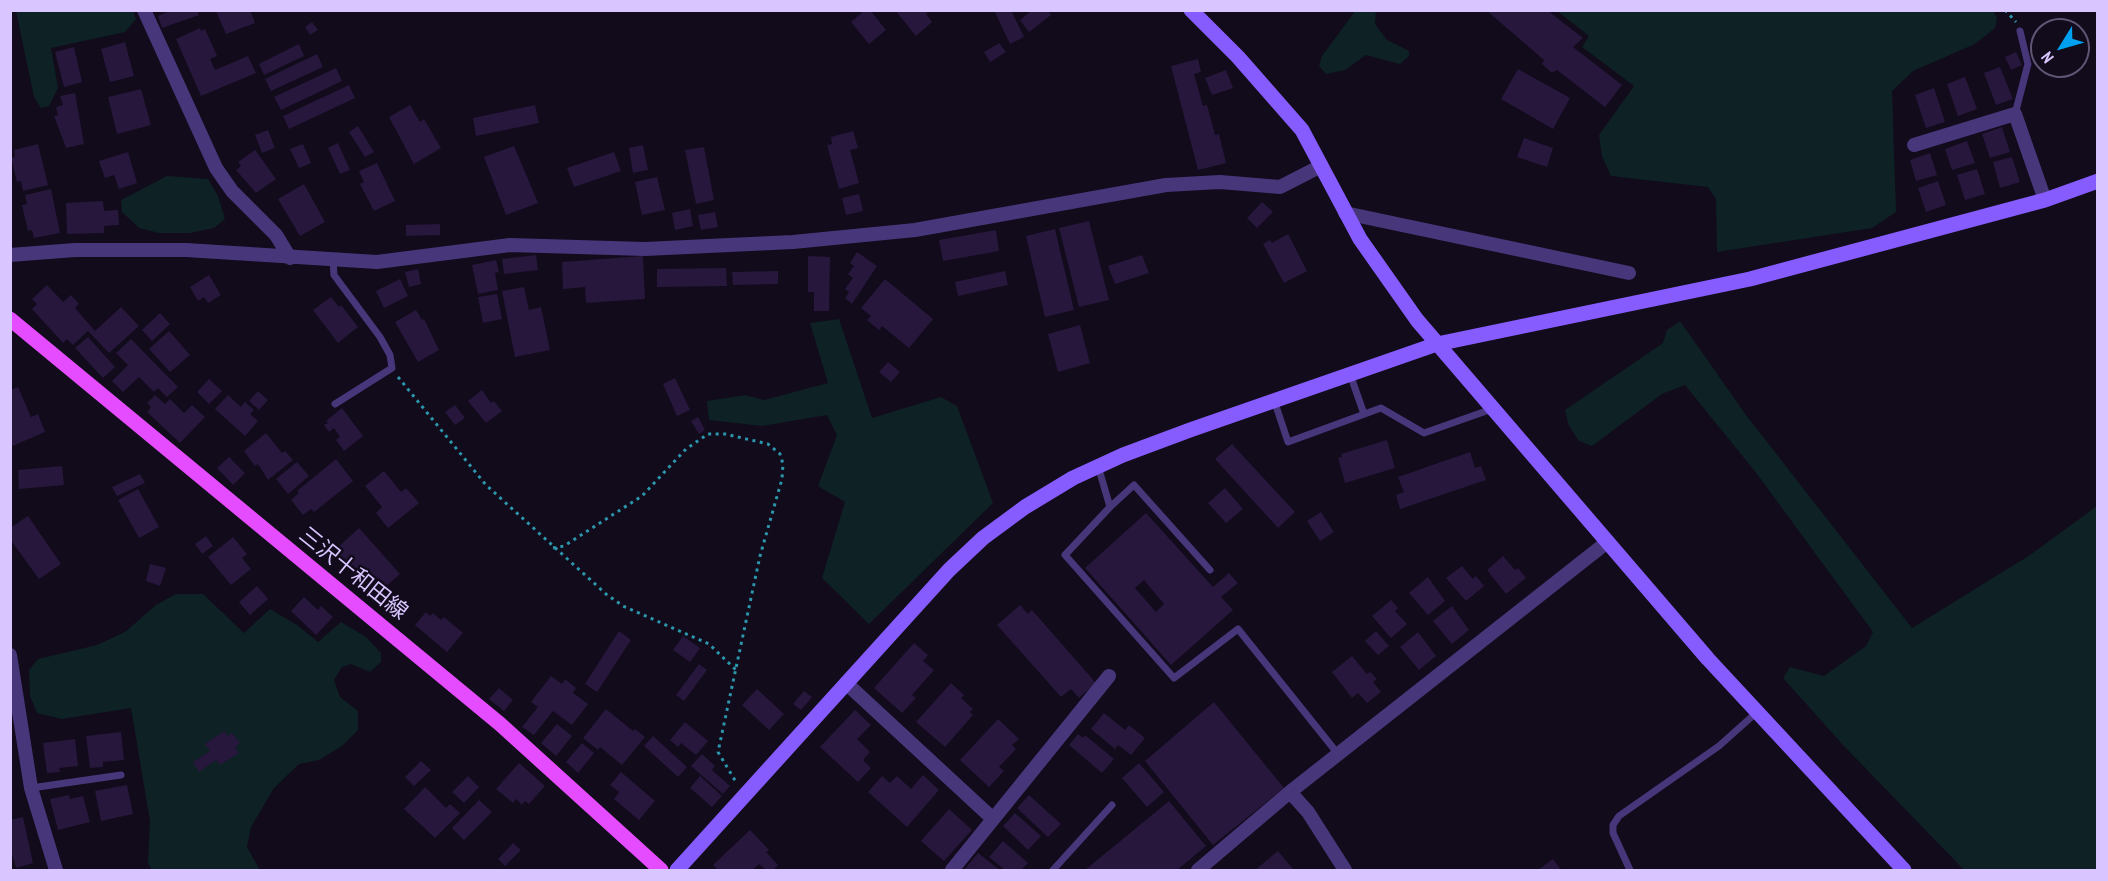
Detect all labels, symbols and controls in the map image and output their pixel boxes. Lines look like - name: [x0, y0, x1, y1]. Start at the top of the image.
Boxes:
- north arrow: [2030, 18, 2090, 78]
- text: N: [2037, 48, 2058, 67]
- street label: 三沢十和田線: [293, 522, 413, 626]

